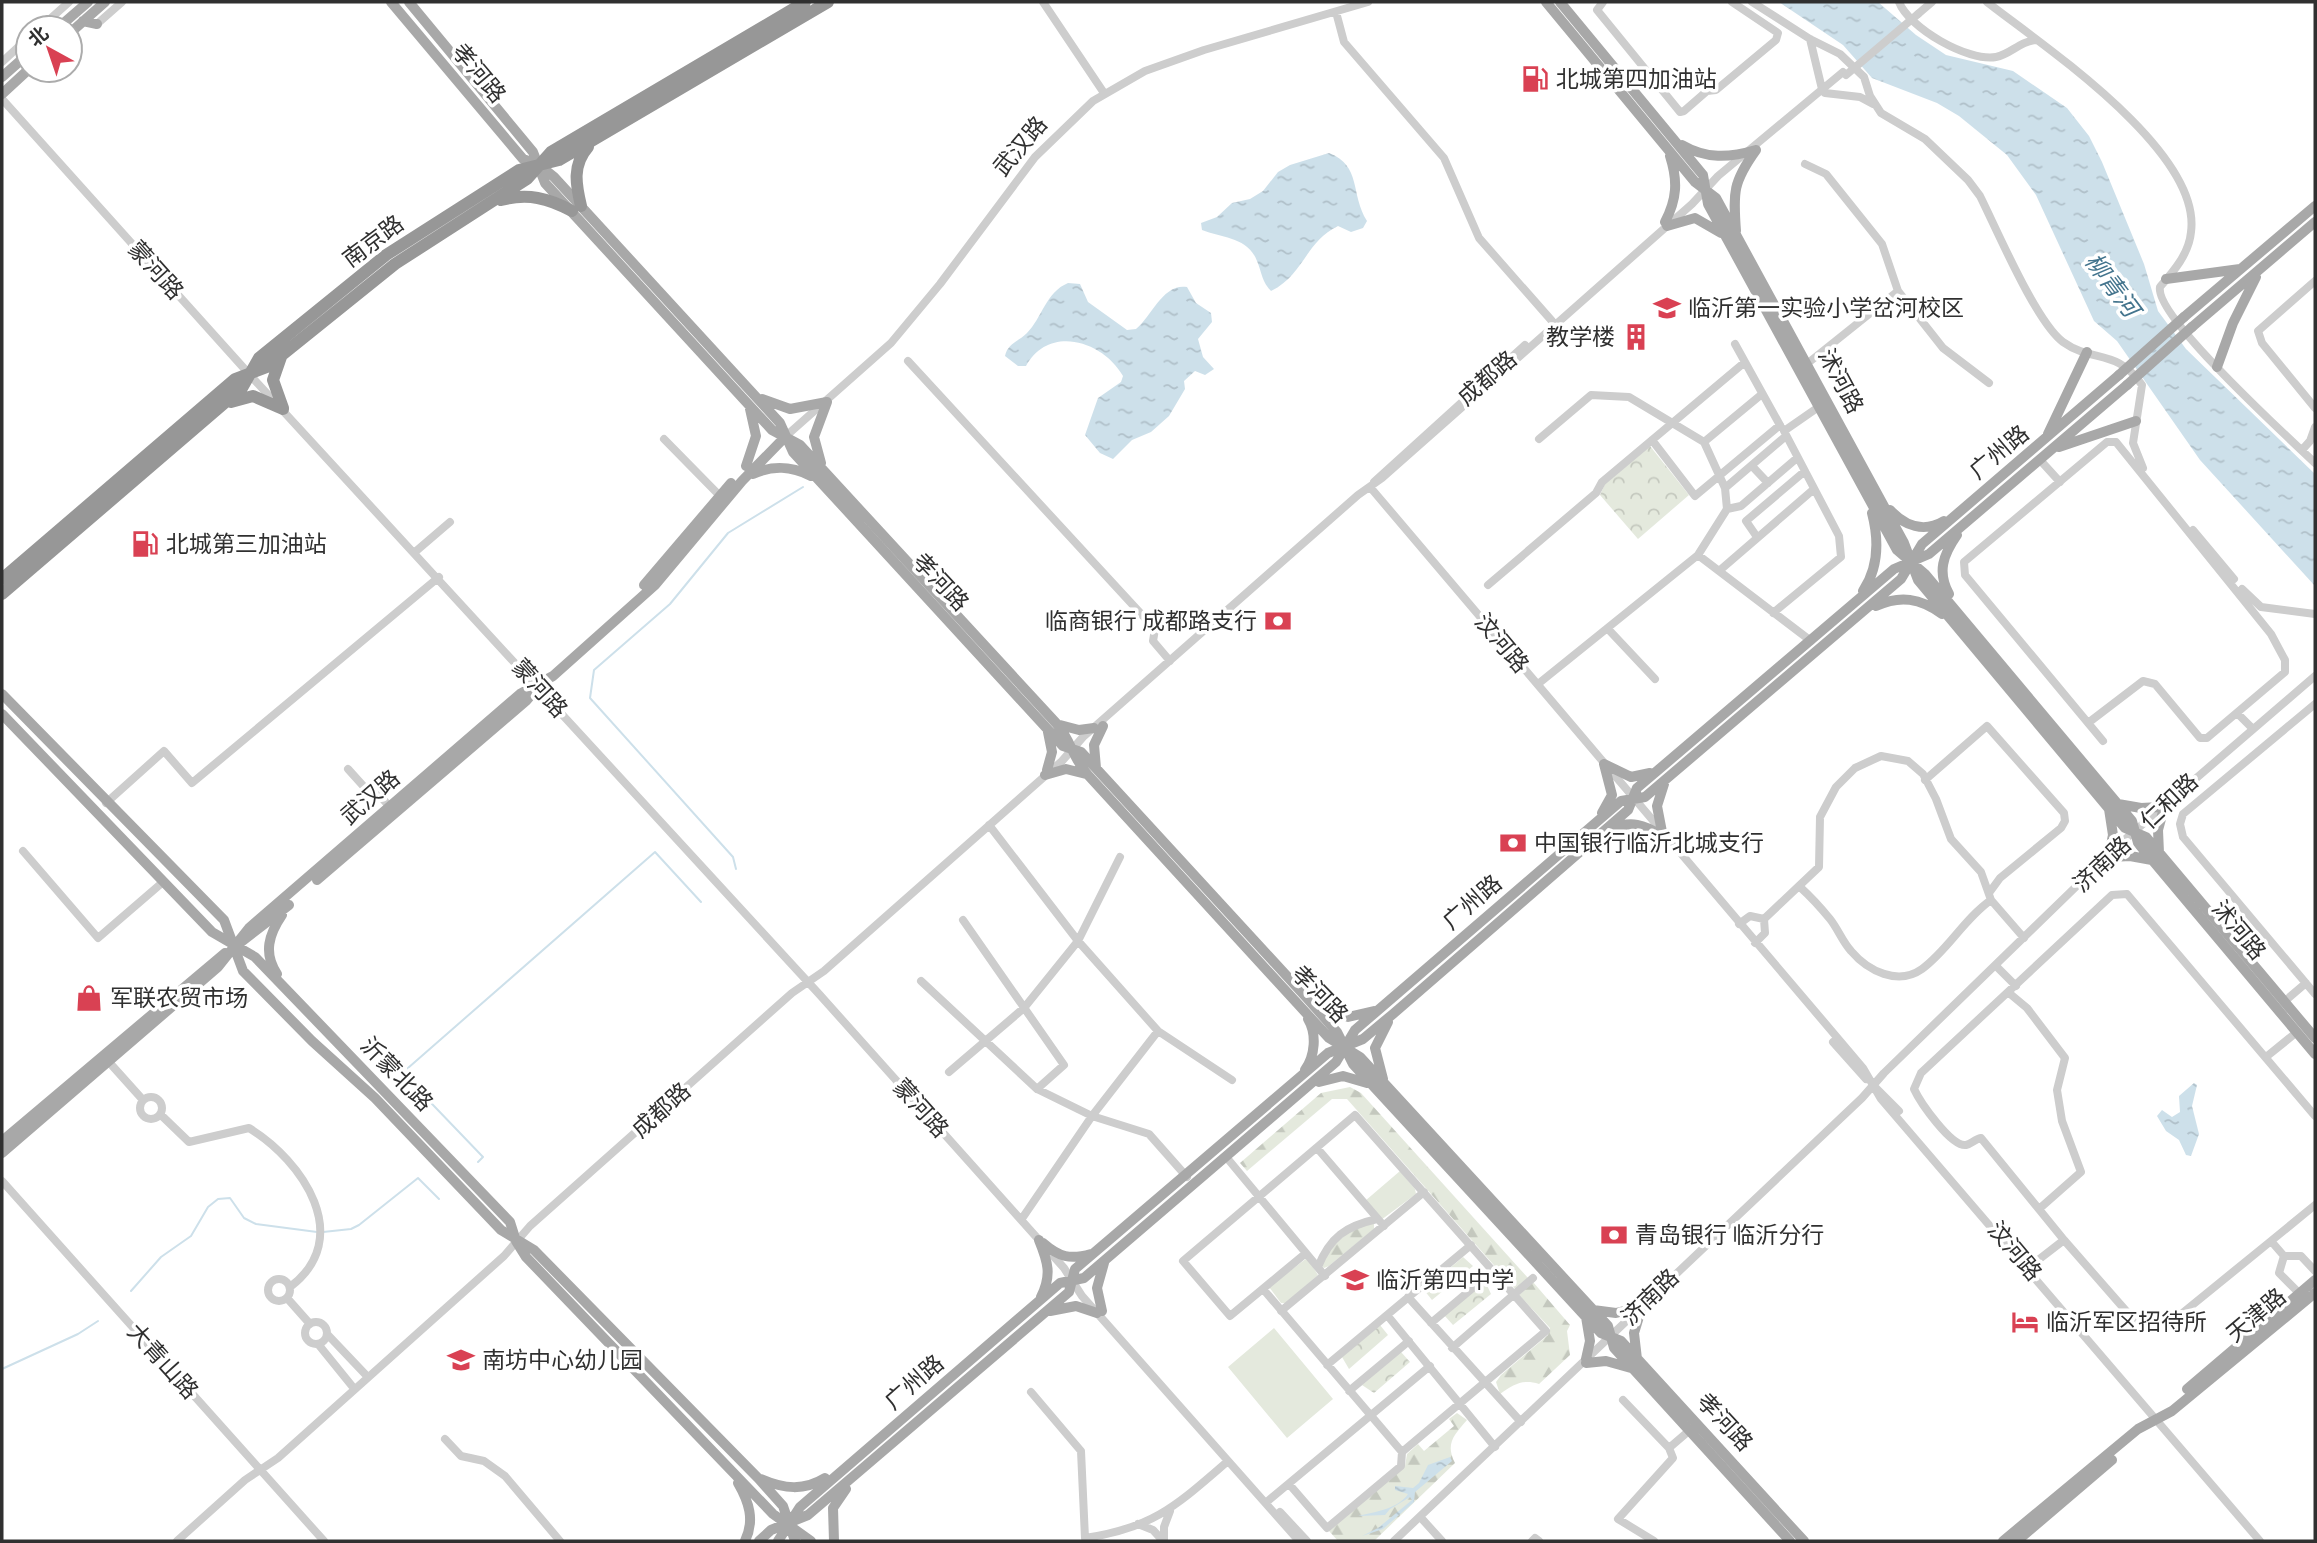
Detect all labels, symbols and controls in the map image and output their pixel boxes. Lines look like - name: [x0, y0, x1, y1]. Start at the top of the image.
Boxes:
- north arrow: [14, 14, 84, 84]
- text: 北: [24, 21, 53, 51]
- street label: 孝河路: [446, 38, 511, 108]
- fuel station icon: 北城第四加油站: [1520, 64, 1550, 94]
- place label: 北城第四加油站: [1556, 66, 1717, 93]
- street label: 武汉路: [988, 111, 1053, 181]
- street label: 南京路: [338, 210, 409, 273]
- street label: 蒙河路: [123, 236, 189, 305]
- water label: 柳青河: [2079, 248, 2147, 325]
- school or university icon: 临沂第一实验小学岔河校区: [1652, 293, 1682, 323]
- place label: 临沂第一实验小学岔河校区: [1688, 295, 1964, 322]
- building icon: 教学楼: [1621, 322, 1651, 352]
- place label: 教学楼: [1546, 324, 1615, 351]
- street label: 沭河路: [1812, 344, 1869, 418]
- street label: 成都路: [1452, 346, 1522, 411]
- street label: 广州路: [1964, 420, 2034, 485]
- fuel station icon: 北城第三加油站: [130, 529, 160, 559]
- place label: 北城第三加油站: [166, 531, 327, 558]
- street label: 孝河路: [907, 548, 974, 617]
- bank icon: 临商银行 成都路支行: [1263, 606, 1293, 636]
- place label: 临商银行 成都路支行: [1045, 608, 1257, 635]
- street label: 汶河路: [1469, 608, 1534, 678]
- street label: 蒙河路: [507, 654, 573, 723]
- street label: 武汉路: [335, 765, 405, 830]
- street label: 仁和路: [2135, 768, 2204, 835]
- bank icon: 中国银行临沂北城支行: [1498, 828, 1528, 858]
- place label: 中国银行临沂北城支行: [1534, 830, 1764, 857]
- street label: 济南路: [2068, 831, 2137, 898]
- street label: 广州路: [1437, 870, 1507, 935]
- street label: 沭河路: [2206, 895, 2271, 965]
- street label: 孝河路: [1286, 960, 1353, 1029]
- shop icon: 军联农贸市场: [74, 983, 104, 1013]
- place label: 军联农贸市场: [110, 985, 248, 1012]
- street label: 沂蒙北路: [355, 1032, 438, 1117]
- street label: 蒙河路: [888, 1074, 954, 1143]
- street label: 成都路: [627, 1077, 696, 1143]
- street label: 汶河路: [1982, 1216, 2047, 1286]
- bank icon: 青岛银行 临沂分行: [1599, 1220, 1629, 1250]
- place label: 青岛银行 临沂分行: [1635, 1222, 1824, 1249]
- street label: 济南路: [1616, 1264, 1685, 1331]
- school or university icon: 临沂第四中学: [1340, 1265, 1370, 1295]
- place label: 临沂第四中学: [1376, 1267, 1514, 1294]
- street label: 天津路: [2221, 1283, 2291, 1348]
- hotel icon: 临沂军区招待所: [2010, 1307, 2040, 1337]
- place label: 临沂军区招待所: [2046, 1309, 2207, 1336]
- street label: 大青山路: [122, 1318, 203, 1405]
- school or university icon: 南坊中心幼儿园: [446, 1345, 476, 1375]
- place label: 南坊中心幼儿园: [482, 1347, 643, 1374]
- street label: 广州路: [879, 1350, 949, 1415]
- street label: 孝河路: [1691, 1388, 1758, 1457]

